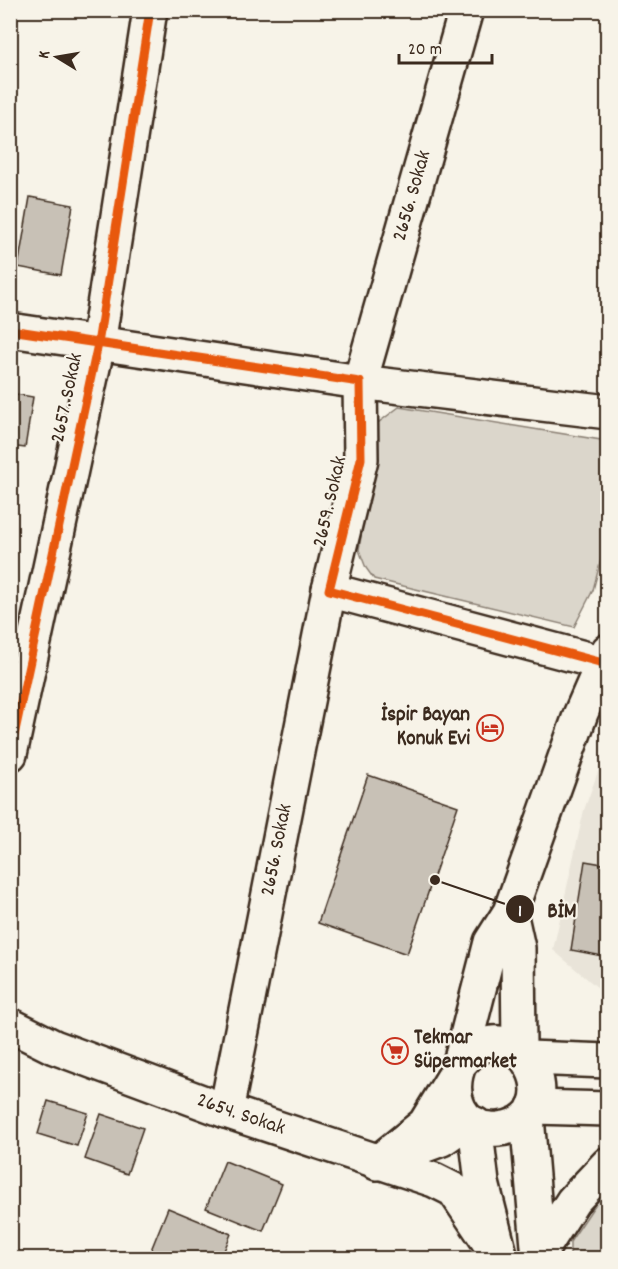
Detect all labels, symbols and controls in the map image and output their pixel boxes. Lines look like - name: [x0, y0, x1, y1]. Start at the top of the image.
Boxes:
- north arrow: [27, 27, 87, 87]
- scale bar: [399, 27, 492, 65]
- text: 20 m: [408, 38, 442, 63]
- text: K: [33, 48, 57, 60]
- street label: 2656. Sokak: [386, 147, 440, 245]
- street label: 2657. Sokak: [44, 350, 92, 446]
- street label: 2659. Sokak: [306, 453, 356, 551]
- place label: İspir Bayan Konuk Evi: [381, 701, 470, 755]
- hotel icon: İspir Bayan Konuk Evi: [475, 713, 505, 743]
- street label: 2656. Sokak: [254, 801, 301, 899]
- callout: BİM: [505, 889, 589, 929]
- text: BİM: [547, 897, 577, 928]
- text: 1: [518, 900, 522, 925]
- place label: Tekmar Süpermarket: [414, 1024, 517, 1078]
- supermarket icon: Tekmar Süpermarket: [380, 1036, 410, 1066]
- street label: 2654. Sokak: [192, 1086, 289, 1145]

